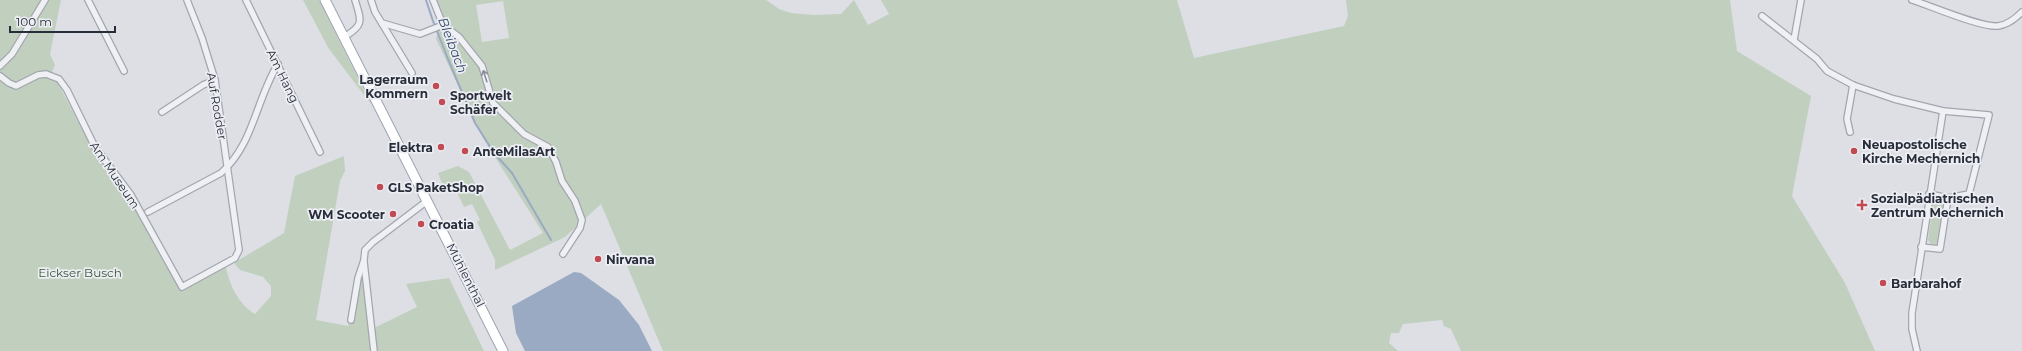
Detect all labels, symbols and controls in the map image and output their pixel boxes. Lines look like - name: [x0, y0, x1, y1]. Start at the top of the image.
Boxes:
- scale bar: [10, 8, 115, 34]
- text: 100 m: [16, 14, 52, 29]
- water label: Bleibach: [435, 15, 471, 75]
- street label: Am Hang: [264, 47, 302, 105]
- one-way arrow: [481, 70, 488, 83]
- street label: Auf Rodder: [204, 71, 230, 141]
- place label: Lagerraum Kommern: [359, 72, 428, 101]
- marker: Lagerraum Kommern: [431, 81, 441, 91]
- place label: Sportwelt Schäfer: [450, 88, 512, 117]
- marker: Sportwelt Schäfer: [437, 97, 447, 107]
- place label: Neuapostolische Kirche Mechernich: [1862, 137, 1980, 166]
- street label: Am Museum: [87, 139, 143, 211]
- place label: Elektra: [389, 140, 433, 155]
- marker: Elektra: [436, 142, 446, 152]
- place label: AnteMilasArt: [472, 144, 556, 159]
- marker: AnteMilasArt: [460, 146, 470, 156]
- marker: Neuapostolische Kirche Mechernich: [1849, 146, 1859, 156]
- place label: GLS PaketShop: [388, 180, 484, 195]
- marker: GLS PaketShop: [375, 182, 385, 192]
- place label: Sozialpädiatrischen Zentrum Mechernich: [1871, 191, 2004, 220]
- marker: Sozialpädiatrischen Zentrum Mechernich: [1856, 199, 1868, 211]
- place label: WM Scooter: [308, 207, 385, 222]
- marker: WM Scooter: [388, 209, 398, 219]
- place label: Croatia: [429, 217, 474, 232]
- marker: Croatia: [416, 219, 426, 229]
- street label: Mühlenthal: [444, 241, 488, 309]
- place label: Nirvana: [606, 252, 655, 267]
- marker: Nirvana: [593, 254, 603, 264]
- park label: Eickser Busch: [38, 265, 122, 280]
- place label: Barbarahof: [1891, 276, 1963, 291]
- marker: Barbarahof: [1878, 278, 1888, 288]

